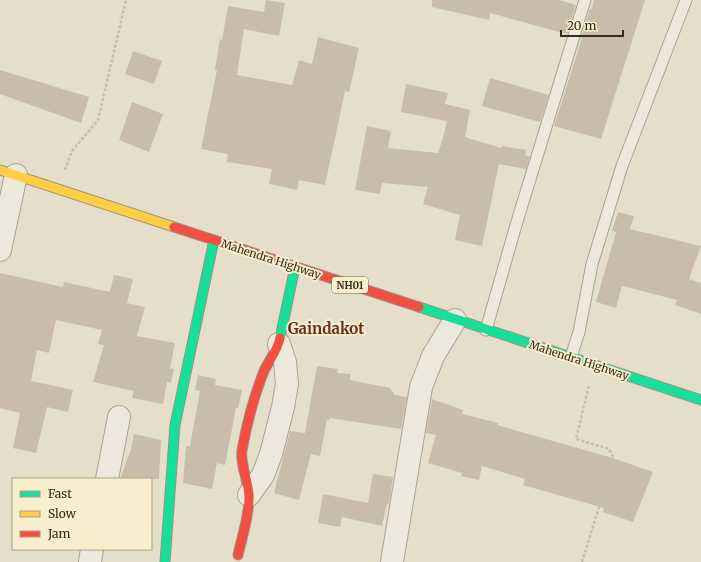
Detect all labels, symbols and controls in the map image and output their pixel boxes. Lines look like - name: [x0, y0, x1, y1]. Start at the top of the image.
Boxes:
- scale bar: [561, 12, 623, 38]
- text: 20 m: [567, 18, 596, 33]
- street label: Mahendra Highway: [219, 236, 323, 282]
- road number: NH01: [332, 277, 368, 293]
- district label: Gaindakot: [288, 319, 364, 338]
- street label: Mahendra Highway: [527, 337, 631, 383]
- legend: [12, 478, 152, 550]
- text: Fast: [48, 486, 72, 501]
- text: Slow: [48, 506, 77, 521]
- text: Jam: [47, 526, 71, 541]

